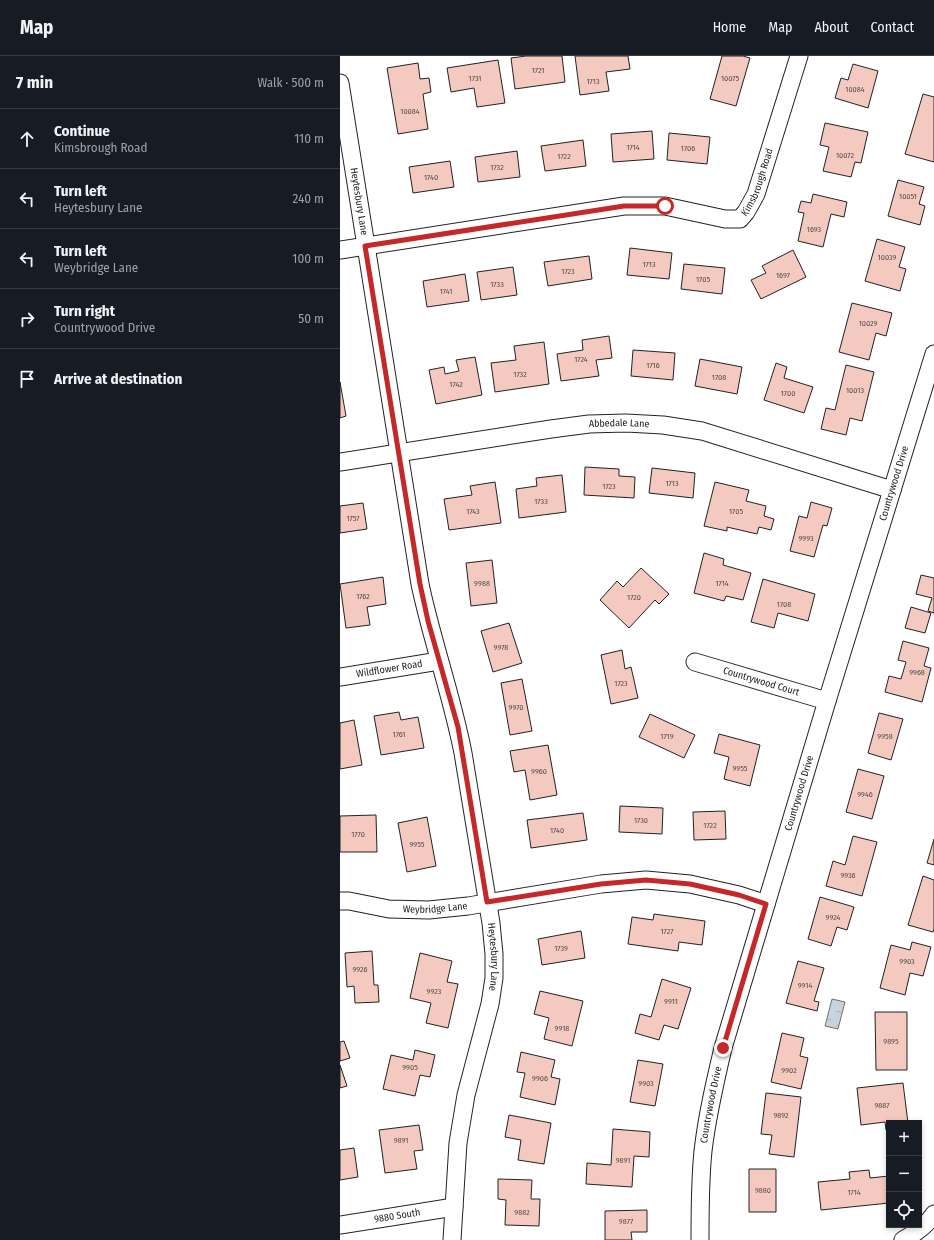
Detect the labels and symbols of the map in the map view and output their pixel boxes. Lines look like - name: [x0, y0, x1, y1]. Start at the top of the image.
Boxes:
- house number: 1721: [532, 66, 544, 75]
- house number: 1731: [469, 74, 481, 83]
- house number: 10075: [721, 74, 739, 83]
- house number: 1713: [587, 77, 600, 86]
- house number: 10084: [845, 85, 865, 94]
- house number: 10084: [400, 107, 420, 116]
- house number: 1714: [626, 143, 640, 152]
- house number: 1706: [681, 144, 695, 153]
- street label: Kimsbrough Road: [739, 147, 776, 219]
- house number: 10072: [836, 151, 854, 160]
- house number: 1722: [557, 152, 571, 161]
- house number: 1732: [490, 163, 504, 172]
- street label: Heytesbury Lane: [348, 167, 370, 236]
- house number: 1740: [424, 173, 438, 182]
- house number: 10051: [899, 192, 917, 201]
- route start: [656, 197, 674, 215]
- house number: 1693: [807, 225, 822, 234]
- house number: 10039: [878, 253, 896, 262]
- house number: 1713: [643, 260, 656, 269]
- house number: 1723: [561, 267, 575, 276]
- house number: 1697: [776, 271, 791, 280]
- house number: 1705: [696, 275, 710, 284]
- house number: 1733: [490, 280, 504, 289]
- house number: 1741: [440, 287, 452, 296]
- house number: 10029: [859, 319, 877, 328]
- house number: 1724: [574, 355, 588, 364]
- house number: 1716: [646, 361, 660, 370]
- house number: 1732: [513, 370, 527, 379]
- house number: 1708: [712, 373, 726, 382]
- house number: 1742: [449, 380, 463, 389]
- house number: 10013: [846, 386, 864, 395]
- house number: 1700: [781, 389, 795, 398]
- street label: Abbedale Lane: [589, 417, 650, 430]
- street label: Countrywood Drive: [877, 444, 911, 522]
- house number: 1713: [666, 479, 679, 488]
- house number: 1723: [602, 482, 616, 491]
- house number: 1733: [534, 497, 548, 506]
- house number: 1743: [466, 507, 480, 516]
- house number: 1705: [729, 507, 743, 516]
- house number: 1757: [347, 514, 360, 523]
- house number: 9993: [798, 534, 814, 543]
- house number: 9988: [474, 579, 490, 588]
- house number: 1714: [715, 579, 729, 588]
- house number: 1762: [356, 592, 370, 601]
- house number: 1720: [627, 593, 641, 602]
- house number: 1708: [777, 600, 791, 609]
- house number: 9978: [494, 643, 508, 652]
- street label: Wildflower Road: [355, 658, 423, 680]
- street label: Countrywood Court: [722, 665, 801, 699]
- house number: 9968: [909, 668, 925, 677]
- house number: 1723: [614, 679, 628, 688]
- house number: 9970: [509, 703, 523, 712]
- house number: 1761: [393, 730, 405, 739]
- house number: 1719: [660, 732, 674, 741]
- house number: 9958: [877, 732, 893, 741]
- street label: Countrywood Drive: [782, 754, 816, 832]
- house number: 9955: [732, 764, 748, 773]
- house number: 9960: [531, 767, 547, 776]
- house number: 9946: [857, 790, 873, 799]
- house number: 1730: [634, 816, 648, 825]
- house number: 1722: [703, 821, 717, 830]
- house number: 1740: [550, 826, 564, 835]
- house number: 1770: [351, 830, 365, 839]
- house number: 9955: [409, 840, 425, 849]
- house number: 9936: [840, 871, 856, 880]
- street label: Weybridge Lane: [403, 900, 468, 916]
- house number: 9924: [826, 913, 841, 922]
- street label: Heytesbury Lane: [485, 922, 500, 992]
- house number: 1727: [661, 927, 674, 936]
- house number: 1739: [554, 944, 568, 953]
- house number: 9903: [899, 957, 915, 966]
- house number: 9926: [352, 965, 368, 974]
- house number: 9914: [798, 981, 812, 990]
- house number: 9923: [427, 987, 442, 996]
- house number: 9911: [664, 997, 678, 1006]
- house number: 9918: [555, 1024, 569, 1033]
- house number: 9895: [883, 1037, 899, 1046]
- route end: [714, 1039, 732, 1057]
- house number: 9905: [402, 1063, 418, 1072]
- street label: Countrywood Drive: [698, 1065, 725, 1144]
- house number: 9902: [781, 1066, 797, 1075]
- house number: 9906: [532, 1074, 548, 1083]
- house number: 9903: [638, 1079, 654, 1088]
- house number: 9887: [874, 1101, 890, 1110]
- house number: 9892: [773, 1111, 789, 1120]
- house number: 9891: [394, 1136, 408, 1145]
- house number: 9891: [616, 1156, 630, 1165]
- house number: 9880: [755, 1186, 771, 1195]
- house number: 1714: [847, 1188, 861, 1197]
- street label: 9880 South: [373, 1206, 421, 1226]
- house number: 9882: [514, 1208, 530, 1217]
- house number: 9877: [619, 1217, 634, 1226]

